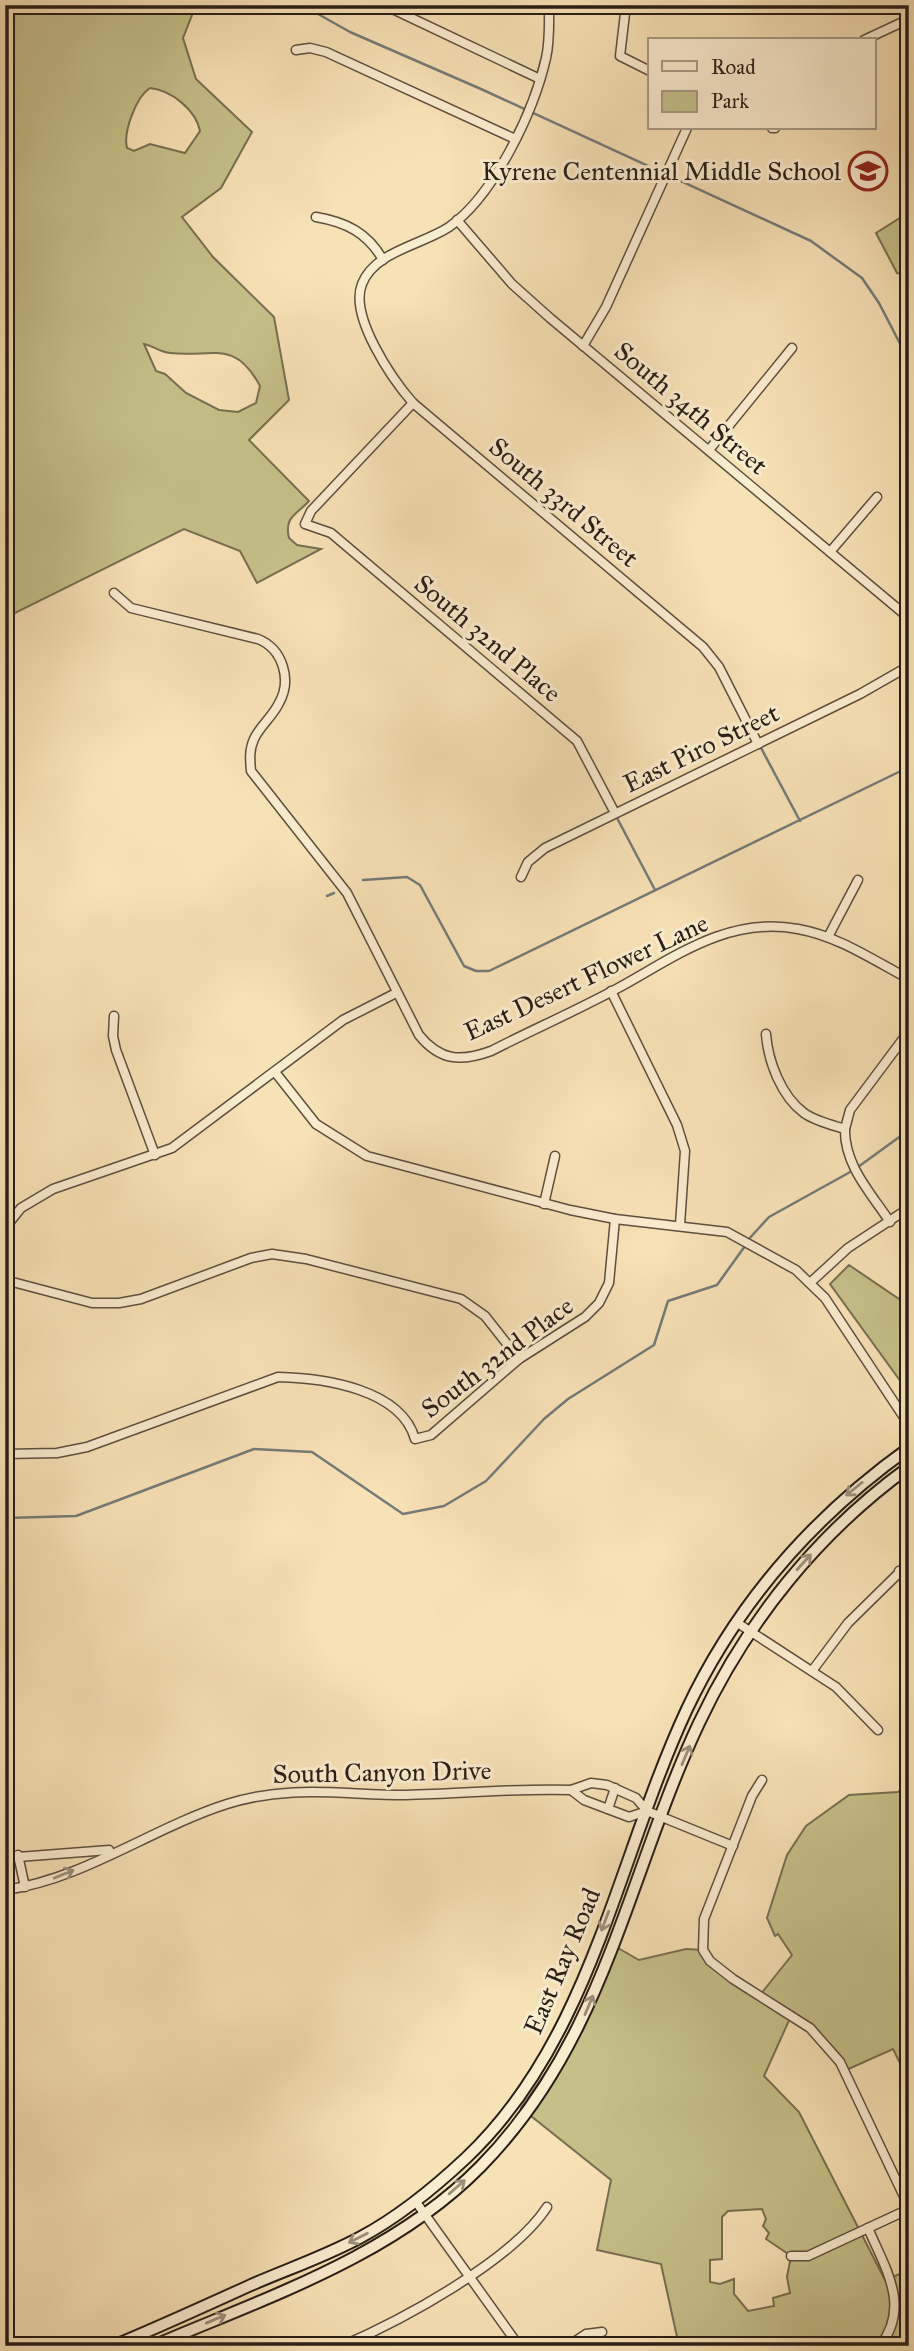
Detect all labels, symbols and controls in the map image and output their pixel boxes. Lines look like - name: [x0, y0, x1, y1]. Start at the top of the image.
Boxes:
- legend: [648, 38, 876, 130]
- text: Road: [711, 54, 756, 80]
- text: Park: [711, 88, 749, 114]
- school or university icon: Kyrene Centennial Middle School: [847, 150, 889, 192]
- place label: Kyrene Centennial Middle School: [482, 155, 841, 187]
- street label: South 34th Street: [608, 335, 774, 481]
- street label: South 33rd Street: [483, 430, 645, 574]
- street label: South 32nd Place: [408, 567, 568, 709]
- street label: East Piro Street: [618, 697, 784, 799]
- street label: East Desert Flower Lane: [459, 906, 713, 1048]
- street label: South 32nd Place: [415, 1289, 579, 1425]
- one-way arrow: [846, 1482, 864, 1497]
- one-way arrow: [796, 1553, 812, 1571]
- one-way arrow: [680, 1744, 693, 1766]
- street label: South Canyon Drive: [272, 1754, 492, 1790]
- one-way arrow: [52, 1867, 74, 1880]
- street label: East Ray Road: [517, 1883, 607, 2039]
- one-way arrow: [597, 1909, 610, 1931]
- one-way arrow: [583, 1994, 596, 2016]
- one-way arrow: [448, 2179, 466, 2195]
- one-way arrow: [348, 2232, 369, 2246]
- one-way arrow: [205, 2312, 226, 2325]

